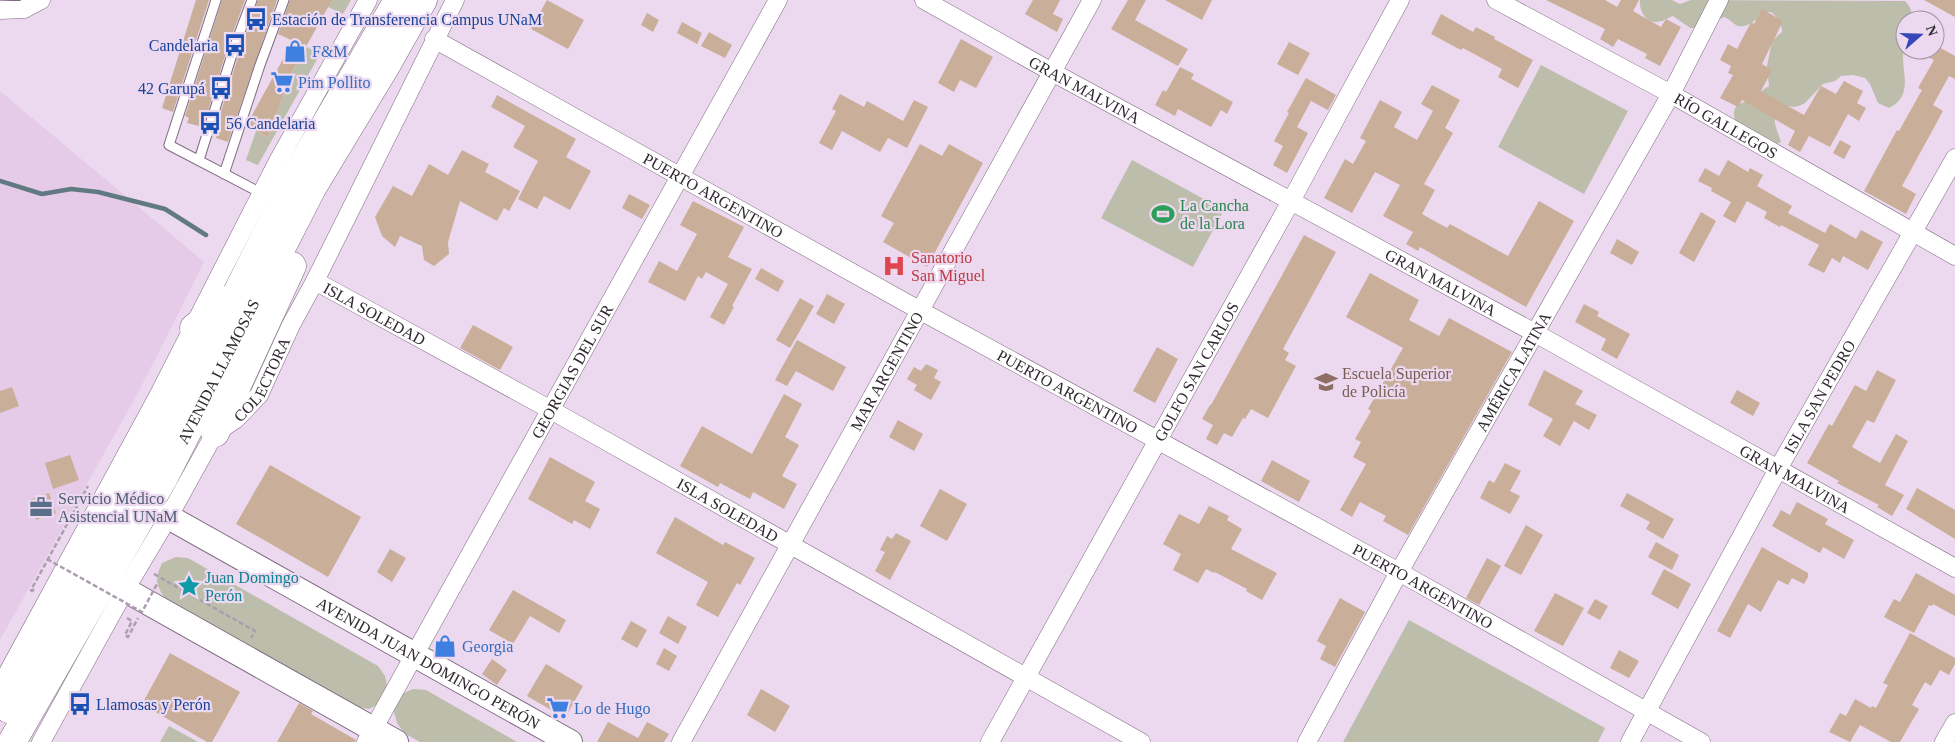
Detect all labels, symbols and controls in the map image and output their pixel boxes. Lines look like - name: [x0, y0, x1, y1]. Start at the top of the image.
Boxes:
- bus stop icon: Estación de Transferencia Campus UNaM: [243, 6, 269, 32]
- north arrow: [1895, 10, 1945, 60]
- place label: Estación de Transferencia Campus UNaM: [272, 11, 542, 29]
- text: N: [1923, 23, 1941, 38]
- bus stop icon: Candelaria: [222, 32, 248, 58]
- place label: Candelaria: [149, 37, 218, 54]
- shop icon: F&M: [282, 38, 308, 64]
- place label: F&M: [312, 43, 348, 60]
- street label: GRAN MALVINA: [1026, 53, 1143, 127]
- supermarket icon: Pim Pollito: [269, 69, 295, 95]
- place label: Pim Pollito: [298, 74, 370, 91]
- bus stop icon: 42 Garupá: [208, 75, 234, 101]
- place label: 42 Garupá: [138, 80, 205, 98]
- street label: RÍO GALLEGOS: [1671, 90, 1780, 162]
- bus stop icon: 56 Candelaria: [197, 110, 223, 136]
- place label: 56 Candelaria: [226, 115, 315, 132]
- street label: PUERTO ARGENTINO: [640, 150, 786, 241]
- place label: La Cancha de la Lora: [1180, 197, 1249, 232]
- sports icon: La Cancha de la Lora: [1150, 201, 1176, 227]
- street label: GRAN MALVINA: [1382, 246, 1499, 320]
- place label: Sanatorio San Miguel: [911, 249, 986, 285]
- hospital icon: Sanatorio San Miguel: [881, 253, 907, 279]
- street label: ISLA SOLEDAD: [321, 279, 428, 349]
- street label: AVENIDA LLAMOSAS: [174, 297, 263, 447]
- street label: GOLFO SAN CARLOS: [1151, 299, 1242, 444]
- street label: GEORGIAS DEL SUR: [528, 301, 616, 442]
- street label: MAR ARGENTINO: [847, 309, 927, 434]
- street label: AMÉRICA LATINA: [1473, 309, 1554, 434]
- street label: COLECTORA: [230, 334, 293, 425]
- street label: ISLA SAN PEDRO: [1781, 337, 1859, 456]
- street label: PUERTO ARGENTINO: [994, 346, 1141, 437]
- place label: Escuela Superior de Policía: [1342, 365, 1452, 400]
- school or university icon: Escuela Superior de Policía: [1313, 369, 1339, 395]
- street label: GRAN MALVINA: [1737, 441, 1853, 517]
- street label: ISLA SOLEDAD: [674, 475, 781, 545]
- place label: Servicio Médico Asistencial UNaM: [58, 490, 178, 525]
- office icon: Servicio Médico Asistencial UNaM: [28, 494, 54, 520]
- street label: PUERTO ARGENTINO: [1350, 540, 1496, 632]
- place label: Juan Domingo Perón: [205, 569, 299, 604]
- place icon: Juan Domingo Perón: [176, 573, 202, 599]
- street label: AVENIDA JUAN DOMINGO PERÓN: [314, 594, 543, 733]
- shop icon: Georgia: [432, 633, 458, 659]
- place label: Georgia: [462, 638, 513, 656]
- bus stop icon: Llamosas y Perón: [67, 691, 93, 717]
- supermarket icon: Lo de Hugo: [545, 695, 571, 721]
- place label: Llamosas y Perón: [96, 696, 211, 714]
- place label: Lo de Hugo: [574, 700, 650, 718]

